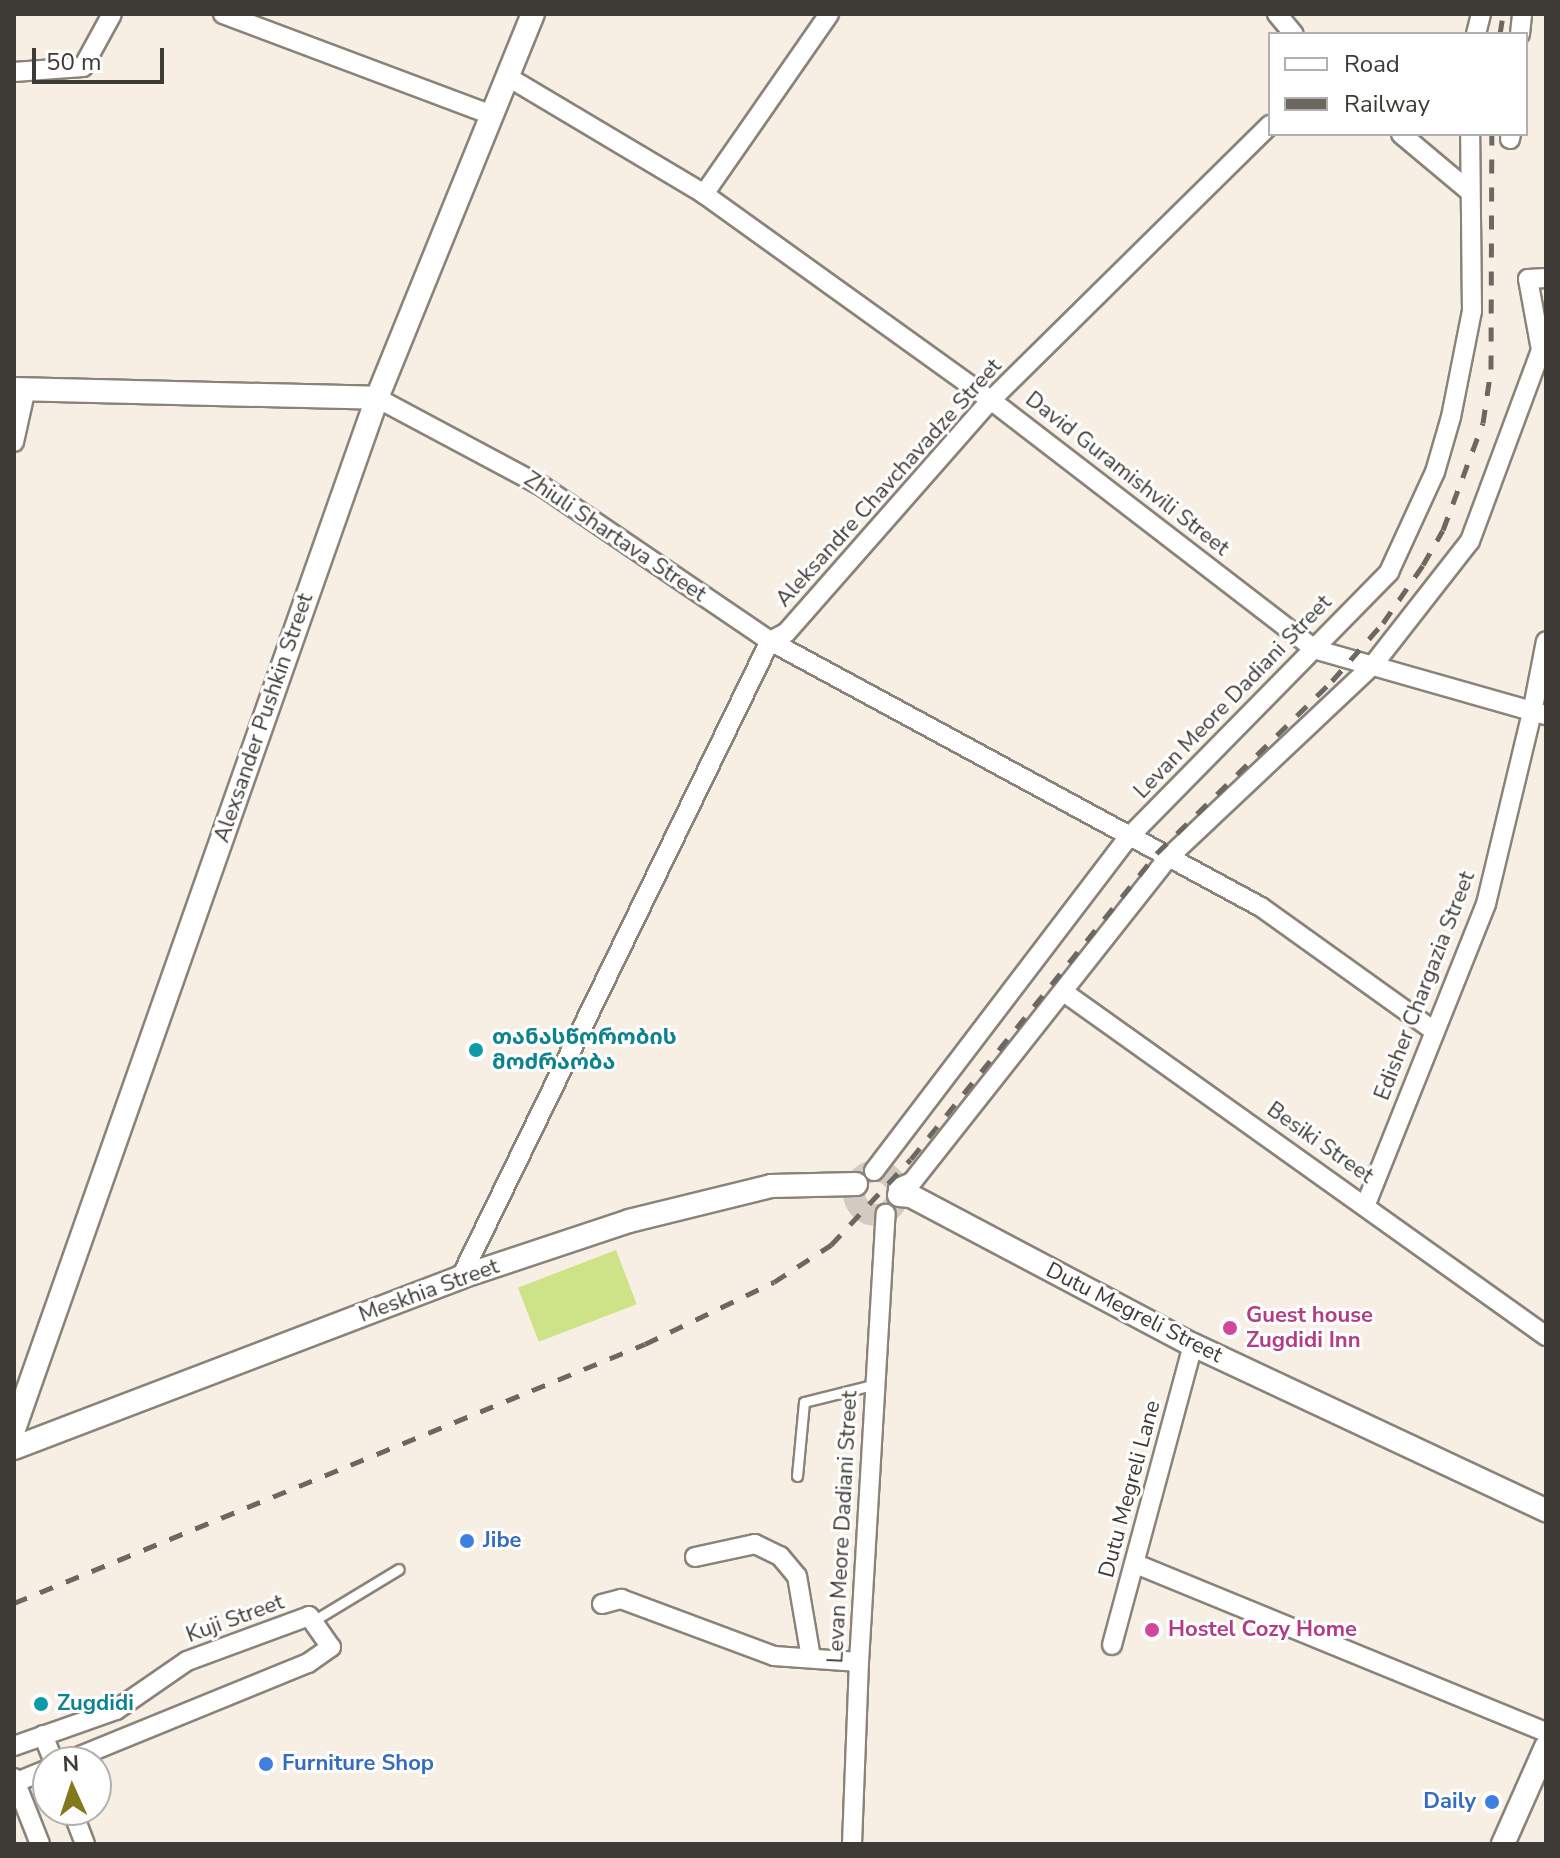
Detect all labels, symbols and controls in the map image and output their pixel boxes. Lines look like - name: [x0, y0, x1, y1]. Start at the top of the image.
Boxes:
- scale bar: [36, 32, 168, 82]
- legend: [1268, 32, 1528, 136]
- text: 50 m: [46, 46, 102, 78]
- text: Road: [1344, 48, 1400, 80]
- text: Railway: [1344, 88, 1430, 120]
- street label: Aleksandre Chavchavadze Street: [771, 353, 1007, 613]
- street label: David Guramishvili Street: [1020, 386, 1234, 562]
- street label: Zhiuli Shartava Street: [519, 466, 711, 608]
- street label: Alexsander Pushkin Street: [209, 590, 319, 846]
- street label: Levan Meore Dadiani Street: [1129, 590, 1337, 804]
- street label: Edisher Chargazia Street: [1369, 868, 1481, 1104]
- place label: თანასწორობის მოძრაობა: [492, 1024, 677, 1076]
- marker: თანასწორობის მოძრაობა: [467, 1041, 485, 1059]
- street label: Besiki Street: [1262, 1097, 1378, 1189]
- street label: Meskhia Street: [355, 1253, 503, 1329]
- street label: Dutu Megreli Street: [1041, 1257, 1227, 1369]
- place label: Guest house Zugdidi Inn: [1246, 1302, 1373, 1354]
- marker: Guest house Zugdidi Inn: [1221, 1319, 1239, 1337]
- street label: Levan Meore Dadiani Street: [823, 1390, 863, 1664]
- street label: Dutu Megreli Lane: [1094, 1398, 1166, 1580]
- place label: Jibe: [483, 1528, 522, 1554]
- marker: Jibe: [458, 1532, 476, 1550]
- street label: Kuji Street: [183, 1589, 287, 1649]
- place label: Hostel Cozy Home: [1168, 1617, 1357, 1643]
- marker: Hostel Cozy Home: [1143, 1621, 1161, 1639]
- place label: Zugdidi: [57, 1691, 134, 1717]
- marker: Zugdidi: [32, 1695, 50, 1713]
- north arrow: [32, 1746, 112, 1826]
- text: N: [62, 1749, 80, 1779]
- place label: Furniture Shop: [282, 1751, 434, 1777]
- marker: Furniture Shop: [257, 1755, 275, 1773]
- place label: Daily: [1423, 1789, 1476, 1815]
- marker: Daily: [1483, 1793, 1501, 1811]

